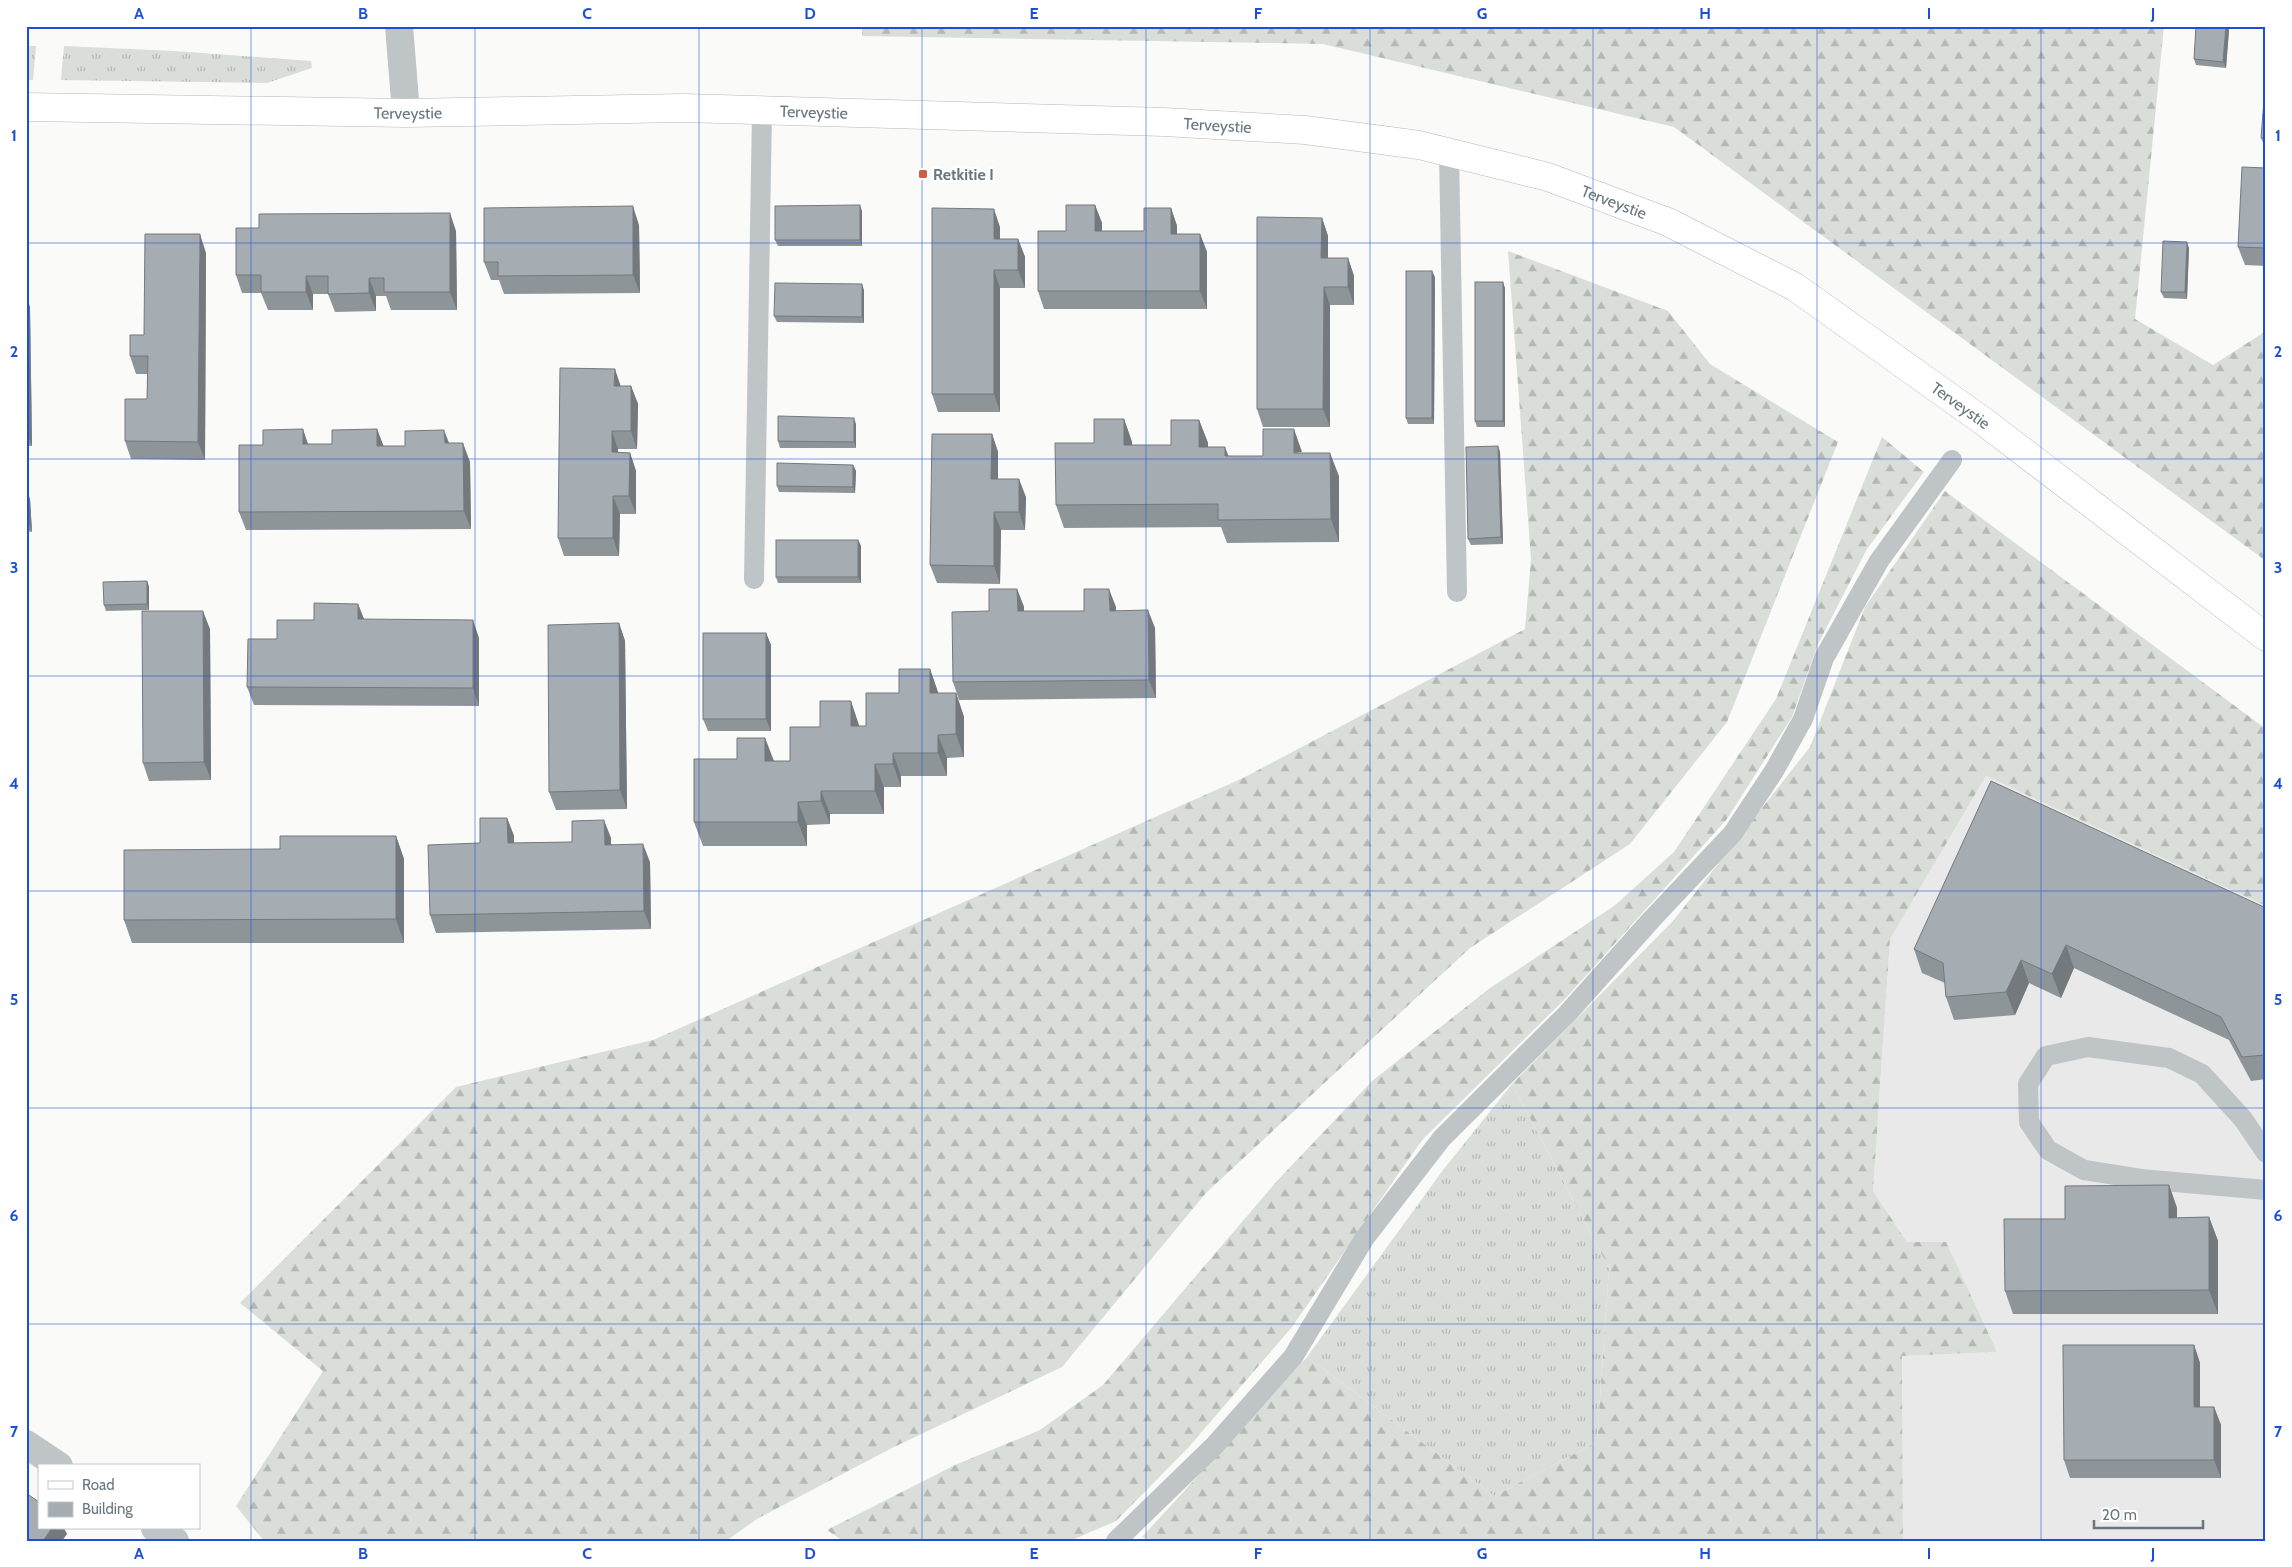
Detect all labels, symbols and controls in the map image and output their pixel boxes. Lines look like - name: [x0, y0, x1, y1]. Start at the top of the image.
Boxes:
- text: A: [134, 4, 144, 23]
- text: B: [358, 4, 368, 23]
- text: C: [582, 4, 592, 23]
- text: D: [804, 4, 816, 23]
- text: E: [1029, 4, 1039, 23]
- text: F: [1254, 4, 1263, 23]
- text: G: [1477, 4, 1487, 23]
- text: H: [1699, 4, 1711, 23]
- text: I: [1927, 4, 1931, 23]
- text: J: [2150, 4, 2155, 23]
- street label: Terveystie: [780, 101, 848, 122]
- street label: Terveystie: [374, 103, 442, 123]
- street label: Terveystie: [1183, 114, 1252, 136]
- text: 1: [11, 126, 17, 145]
- text: 1: [2275, 126, 2281, 145]
- place label: Retkitie I: [933, 165, 994, 184]
- marker: Retkitie I: [917, 168, 929, 180]
- street label: Terveystie: [1579, 181, 1649, 223]
- text: 2: [10, 342, 18, 361]
- text: 2: [2274, 342, 2282, 361]
- street label: Terveystie: [1928, 378, 1994, 433]
- text: 3: [10, 558, 18, 577]
- text: 3: [2274, 558, 2282, 577]
- text: 4: [9, 774, 19, 793]
- text: 4: [2273, 774, 2283, 793]
- text: 5: [10, 990, 18, 1009]
- text: 5: [2274, 990, 2282, 1009]
- text: 6: [10, 1206, 19, 1225]
- text: 6: [2274, 1206, 2283, 1225]
- text: 7: [10, 1422, 19, 1441]
- text: 7: [2274, 1422, 2283, 1441]
- legend: [38, 1464, 200, 1530]
- text: Road: [82, 1476, 115, 1494]
- scale bar: [2094, 1497, 2203, 1529]
- text: Building: [82, 1500, 133, 1518]
- text: 20 m: [2102, 1506, 2137, 1524]
- text: A: [134, 1544, 144, 1563]
- text: B: [358, 1544, 368, 1563]
- text: C: [582, 1544, 592, 1563]
- text: D: [804, 1544, 816, 1563]
- text: E: [1029, 1544, 1039, 1563]
- text: F: [1254, 1544, 1263, 1563]
- text: G: [1477, 1544, 1487, 1563]
- text: H: [1699, 1544, 1711, 1563]
- text: I: [1927, 1544, 1931, 1563]
- text: J: [2150, 1544, 2155, 1563]

